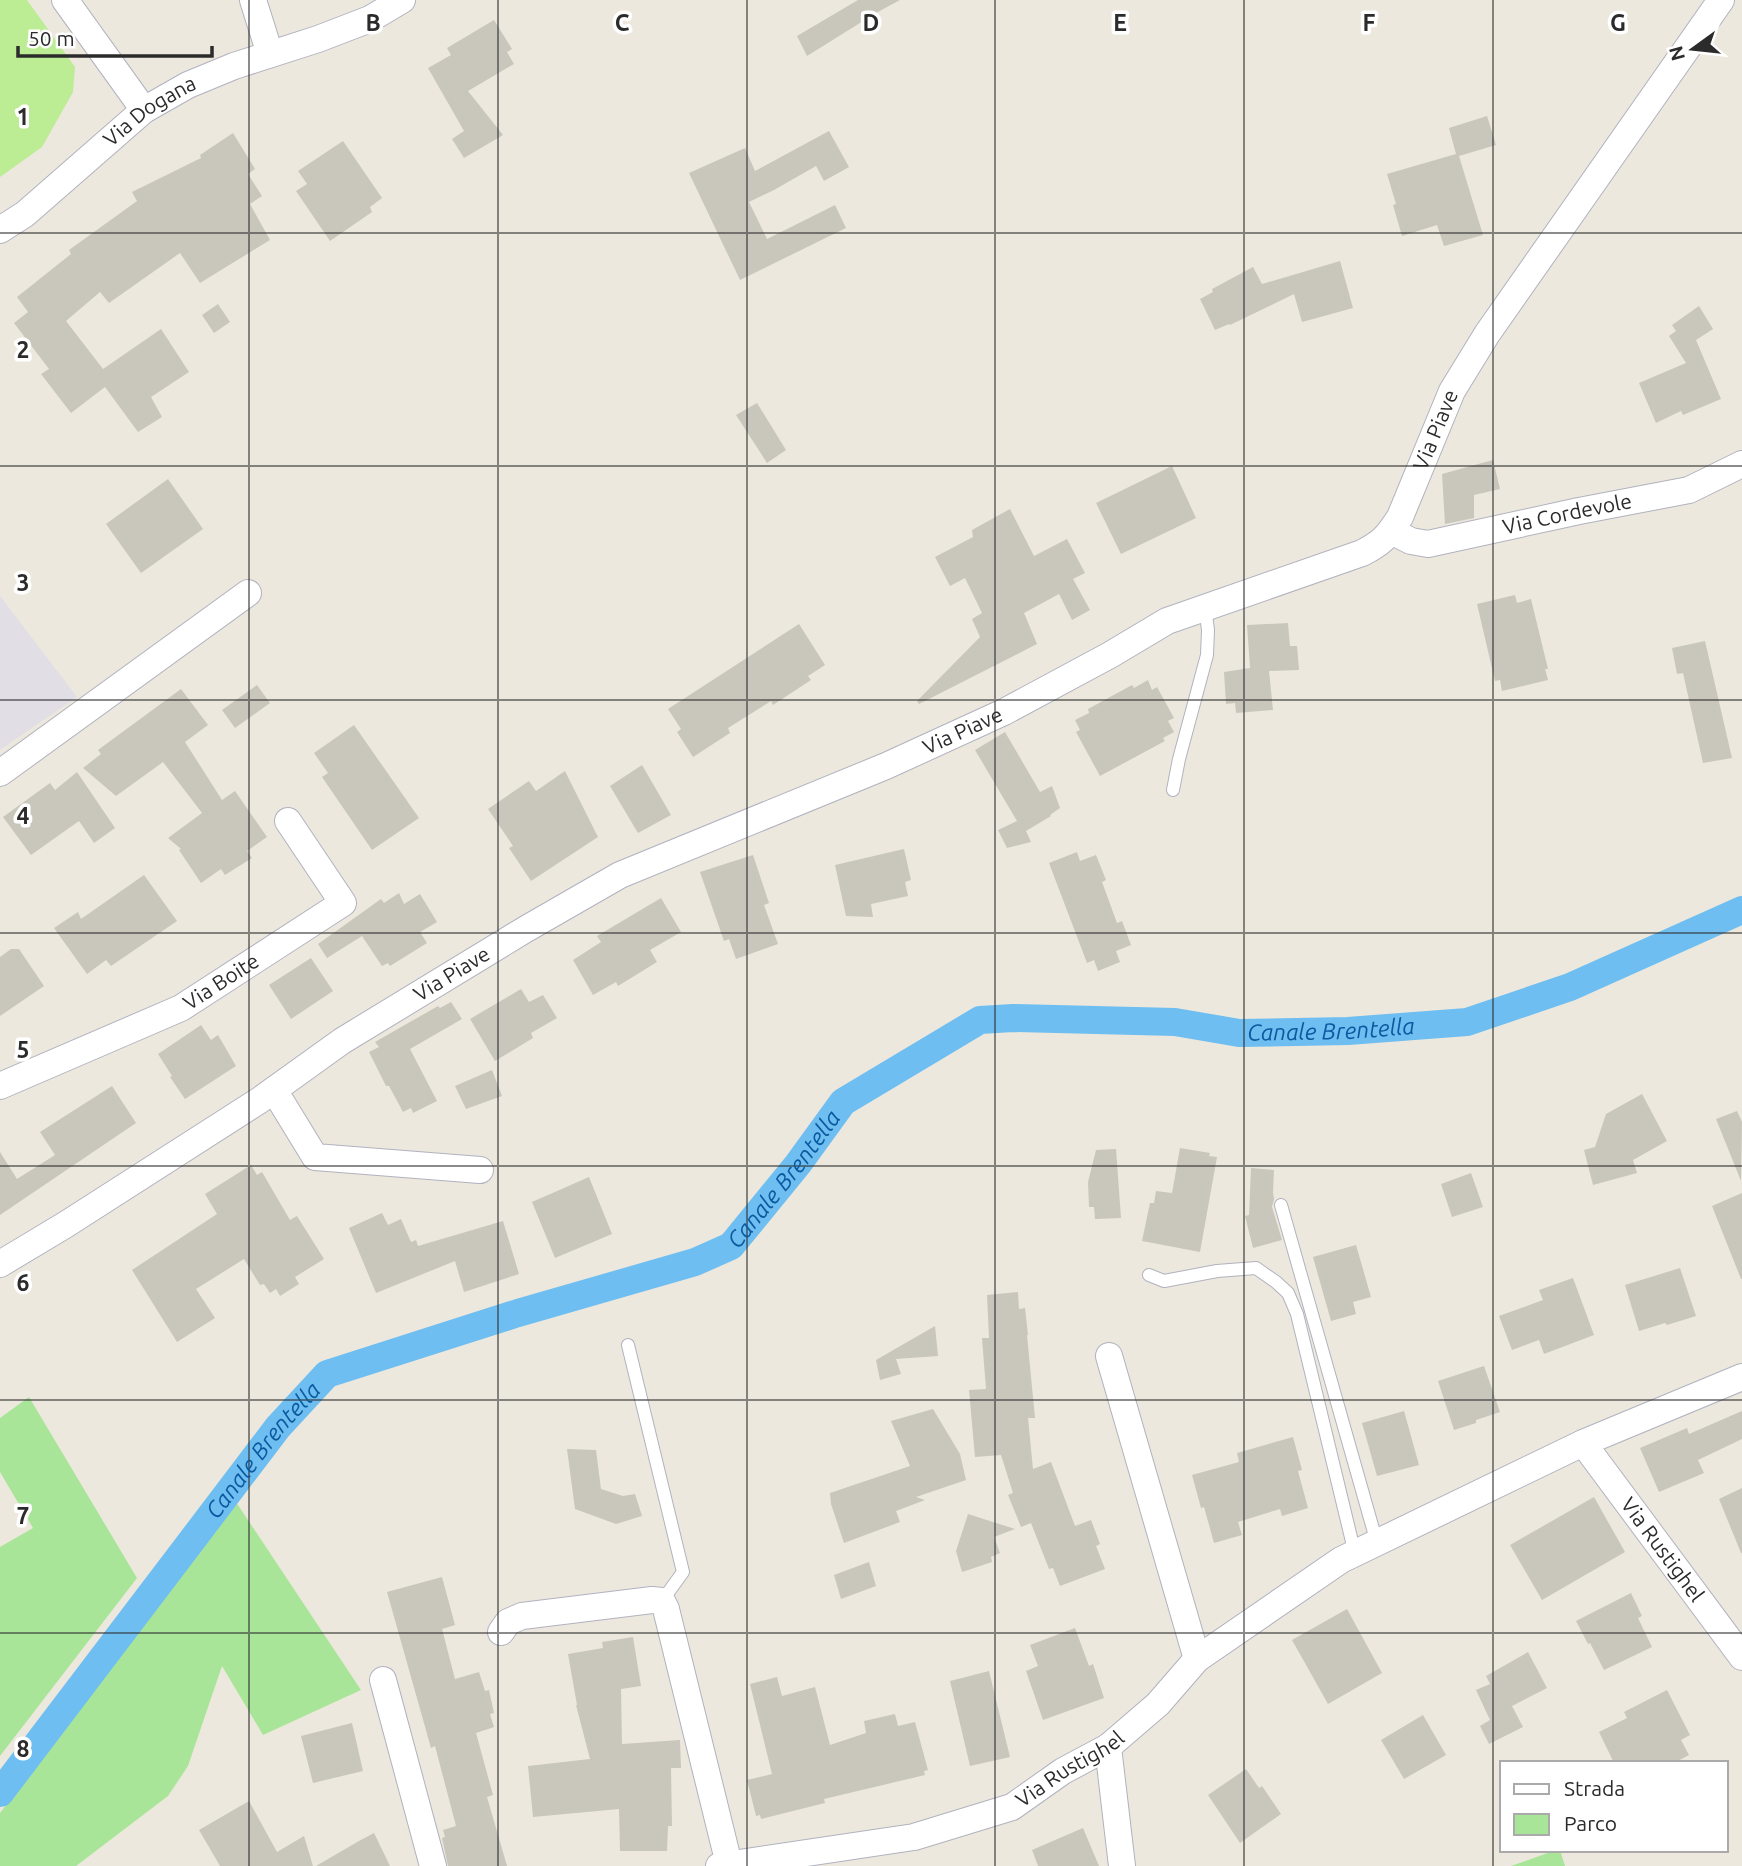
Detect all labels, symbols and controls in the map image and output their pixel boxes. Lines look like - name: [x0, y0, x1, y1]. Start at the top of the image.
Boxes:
- text: B: [365, 10, 381, 35]
- text: C: [615, 10, 630, 35]
- text: D: [863, 10, 879, 35]
- text: E: [1113, 10, 1127, 35]
- text: F: [1363, 10, 1376, 35]
- text: G: [1610, 10, 1626, 35]
- scale bar: [18, 14, 212, 58]
- north arrow: [1658, 14, 1728, 84]
- text: 50 m: [28, 26, 75, 50]
- text: N: [1664, 44, 1689, 63]
- street label: Via Dogana: [98, 70, 199, 151]
- text: 1: [17, 104, 29, 129]
- text: 2: [17, 337, 29, 362]
- street label: Via Piave: [1408, 386, 1462, 474]
- street label: Via Cordevole: [1500, 488, 1634, 538]
- text: 3: [17, 570, 29, 595]
- street label: Via Piave: [919, 701, 1006, 759]
- text: 4: [17, 803, 30, 828]
- street label: Via Piave: [409, 941, 494, 1006]
- street label: Via Boite: [178, 948, 263, 1014]
- water label: Canale Brentella: [1247, 1013, 1415, 1045]
- text: 5: [17, 1037, 29, 1062]
- water label: Canale Brentella: [722, 1105, 845, 1253]
- text: 6: [17, 1270, 30, 1295]
- water label: Canale Brentella: [200, 1377, 325, 1523]
- street label: Via Rustighel: [1617, 1492, 1710, 1606]
- text: 7: [17, 1503, 29, 1528]
- street label: Via Rustighel: [1011, 1726, 1129, 1812]
- text: 8: [17, 1736, 29, 1761]
- legend: [1500, 1761, 1728, 1852]
- text: Strada: [1564, 1776, 1625, 1800]
- text: Parco: [1564, 1811, 1617, 1835]

